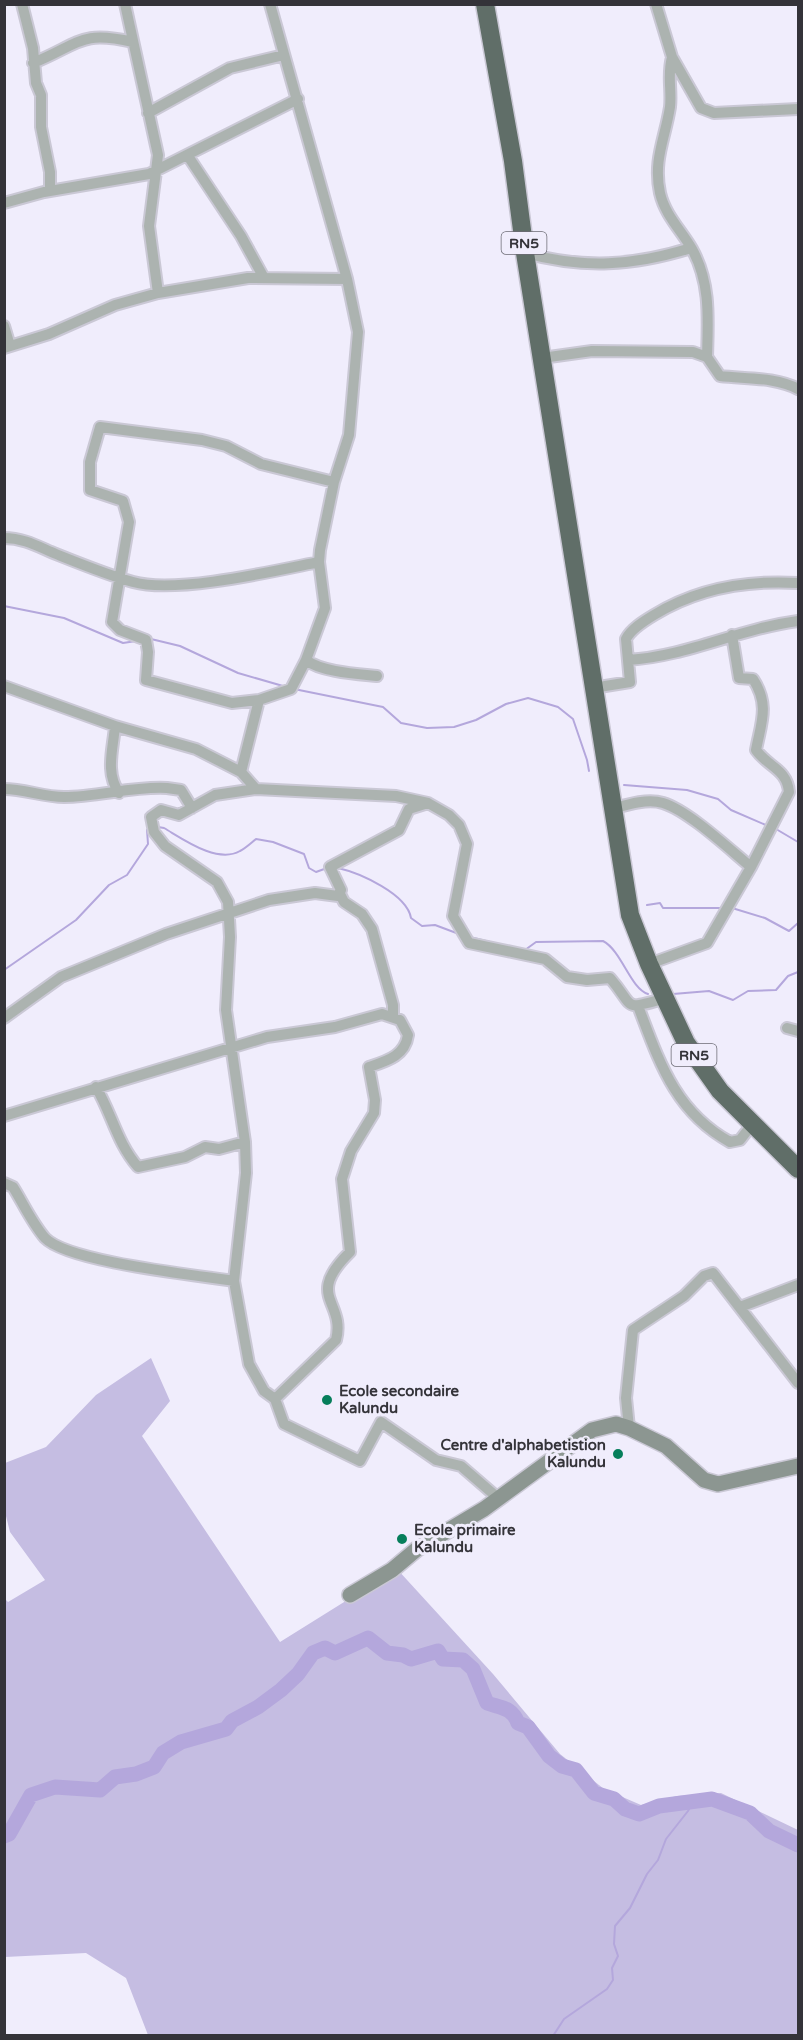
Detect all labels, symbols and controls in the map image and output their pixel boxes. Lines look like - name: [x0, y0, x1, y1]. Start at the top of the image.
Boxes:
- road number: RN5: [502, 232, 546, 254]
- road number: RN5: [672, 1044, 716, 1066]
- place label: Ecole secondaire Kalundu: [339, 1382, 460, 1417]
- marker: Ecole secondaire Kalundu: [320, 1393, 334, 1407]
- place label: Centre d'alphabetistion Kalundu: [440, 1436, 606, 1471]
- marker: Centre d'alphabetistion Kalundu: [611, 1447, 625, 1461]
- place label: Ecole primaire Kalundu: [414, 1521, 516, 1556]
- marker: Ecole primaire Kalundu: [395, 1532, 409, 1546]

